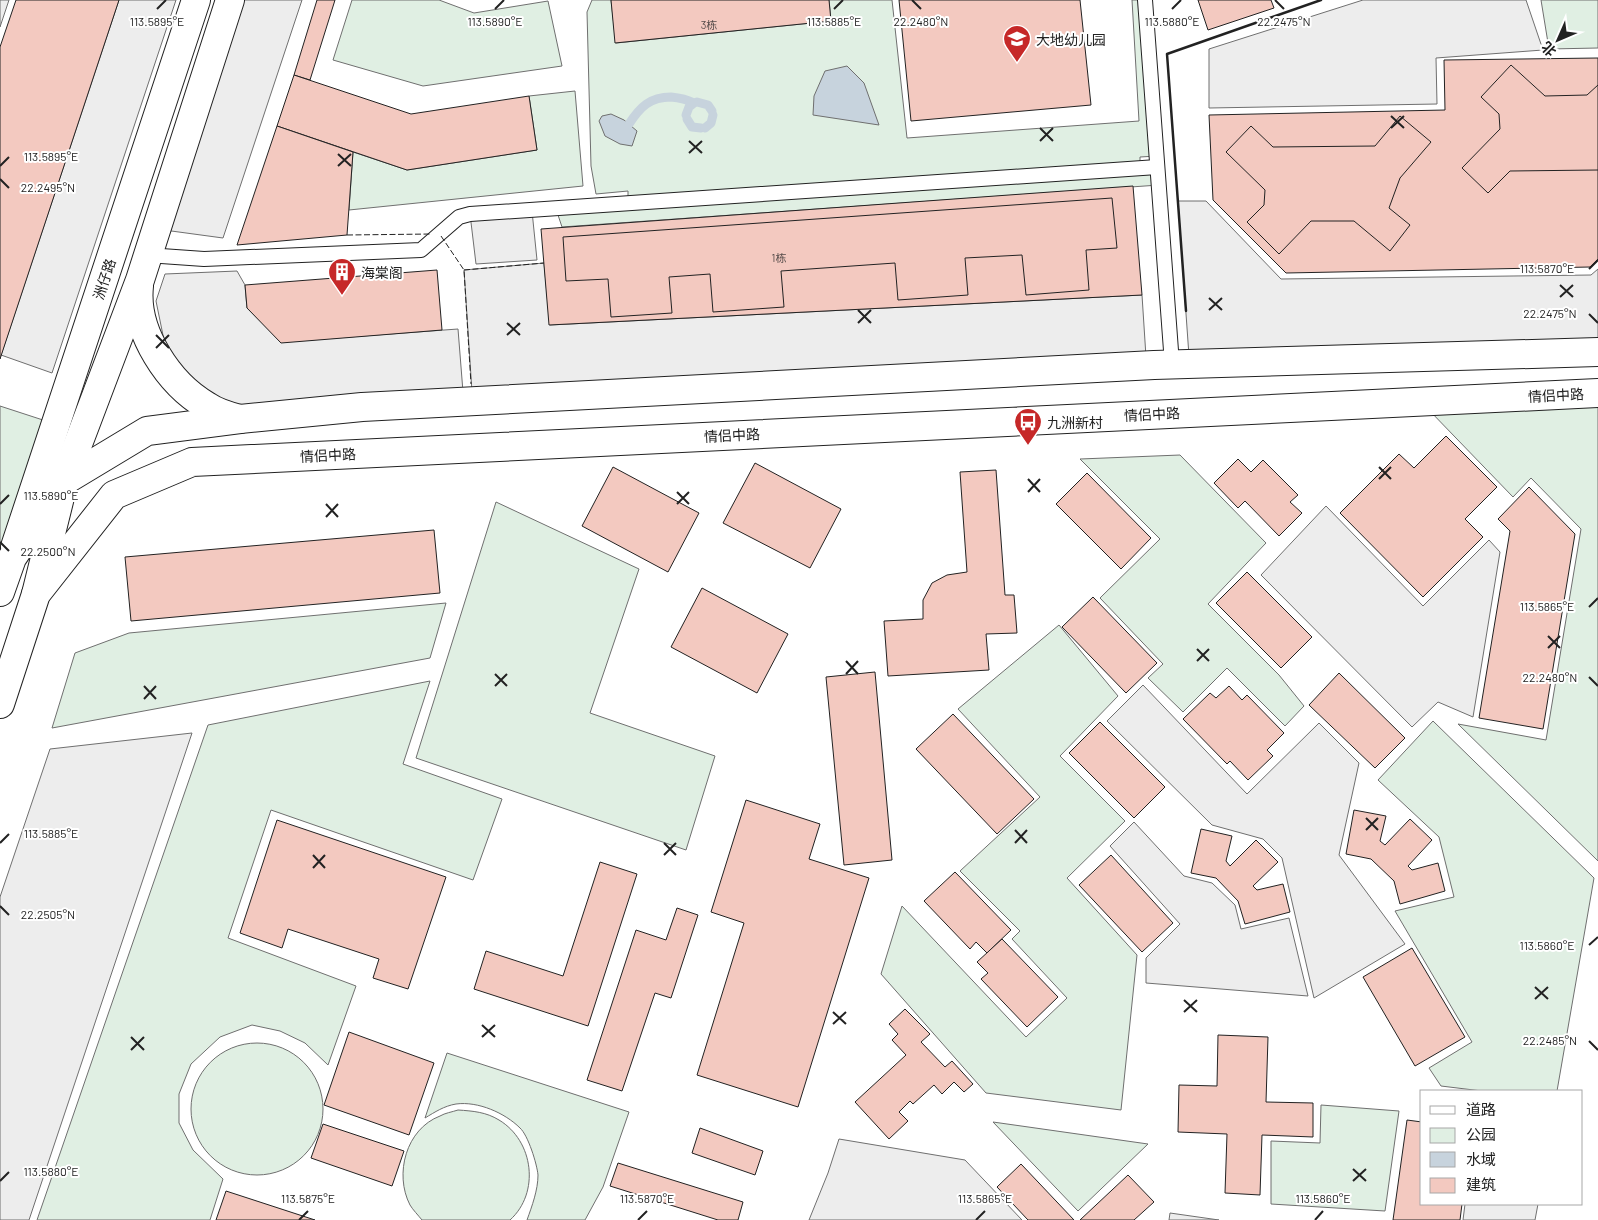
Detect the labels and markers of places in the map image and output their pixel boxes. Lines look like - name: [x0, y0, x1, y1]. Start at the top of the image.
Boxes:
- school or university icon: 大地幼儿园: [1002, 24, 1032, 63]
- place label: 大地幼儿园: [1036, 31, 1106, 48]
- building icon: 海棠阁: [327, 257, 357, 296]
- place label: 海棠阁: [361, 264, 403, 281]
- bus stop icon: 九洲新村: [1013, 407, 1043, 446]
- place label: 九洲新村: [1047, 414, 1103, 431]

